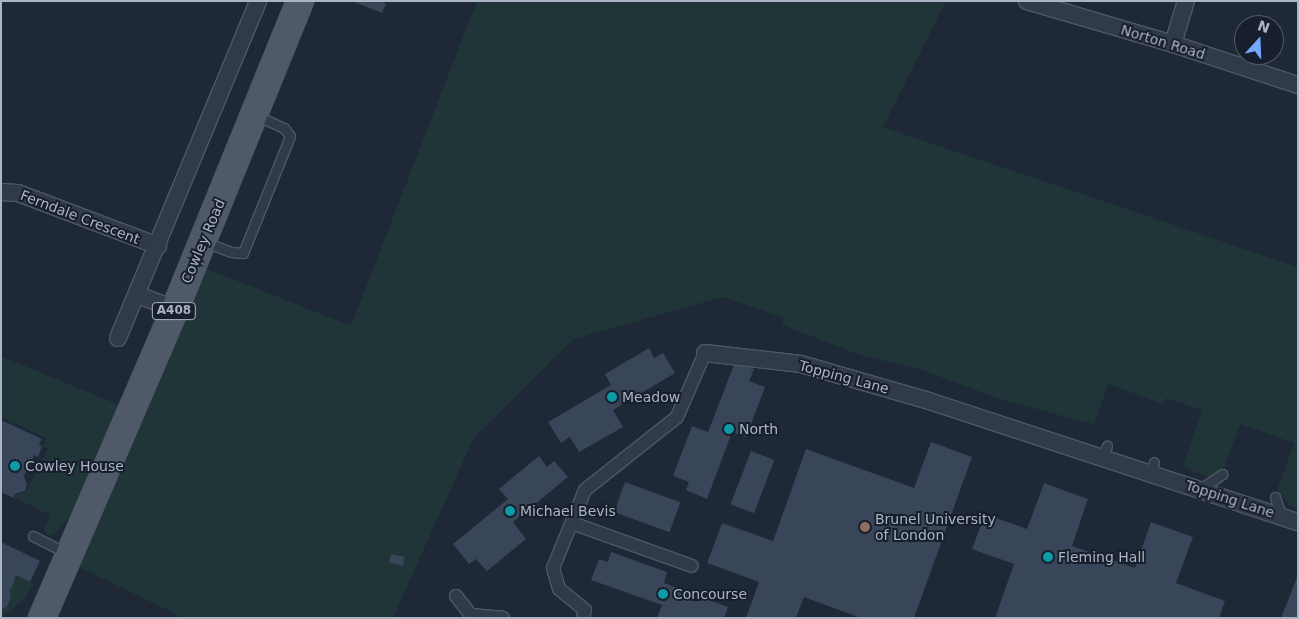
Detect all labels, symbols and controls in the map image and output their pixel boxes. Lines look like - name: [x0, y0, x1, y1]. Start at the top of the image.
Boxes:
- north arrow: [1234, 15, 1284, 65]
- text: N: [1256, 17, 1272, 36]
- street label: Norton Road: [1119, 21, 1207, 63]
- street label: Ferndale Crescent: [18, 186, 142, 248]
- street label: Cowley Road: [178, 196, 228, 286]
- road number: A408: [152, 302, 196, 321]
- street label: Topping Lane: [797, 357, 891, 397]
- place label: Meadow: [622, 389, 680, 405]
- marker: Meadow: [606, 391, 618, 403]
- place label: North: [739, 421, 778, 437]
- marker: North: [723, 423, 735, 435]
- place label: Cowley House: [25, 458, 124, 474]
- marker: Cowley House: [9, 460, 21, 472]
- street label: Topping Lane: [1183, 477, 1277, 521]
- place label: Michael Bevis: [520, 503, 616, 519]
- marker: Michael Bevis: [504, 505, 516, 517]
- place label: Brunel University of London: [875, 511, 996, 544]
- marker: Brunel University of London: [859, 521, 871, 533]
- place label: Fleming Hall: [1058, 549, 1145, 565]
- marker: Fleming Hall: [1042, 551, 1054, 563]
- place label: Concourse: [673, 586, 747, 602]
- marker: Concourse: [657, 588, 669, 600]

